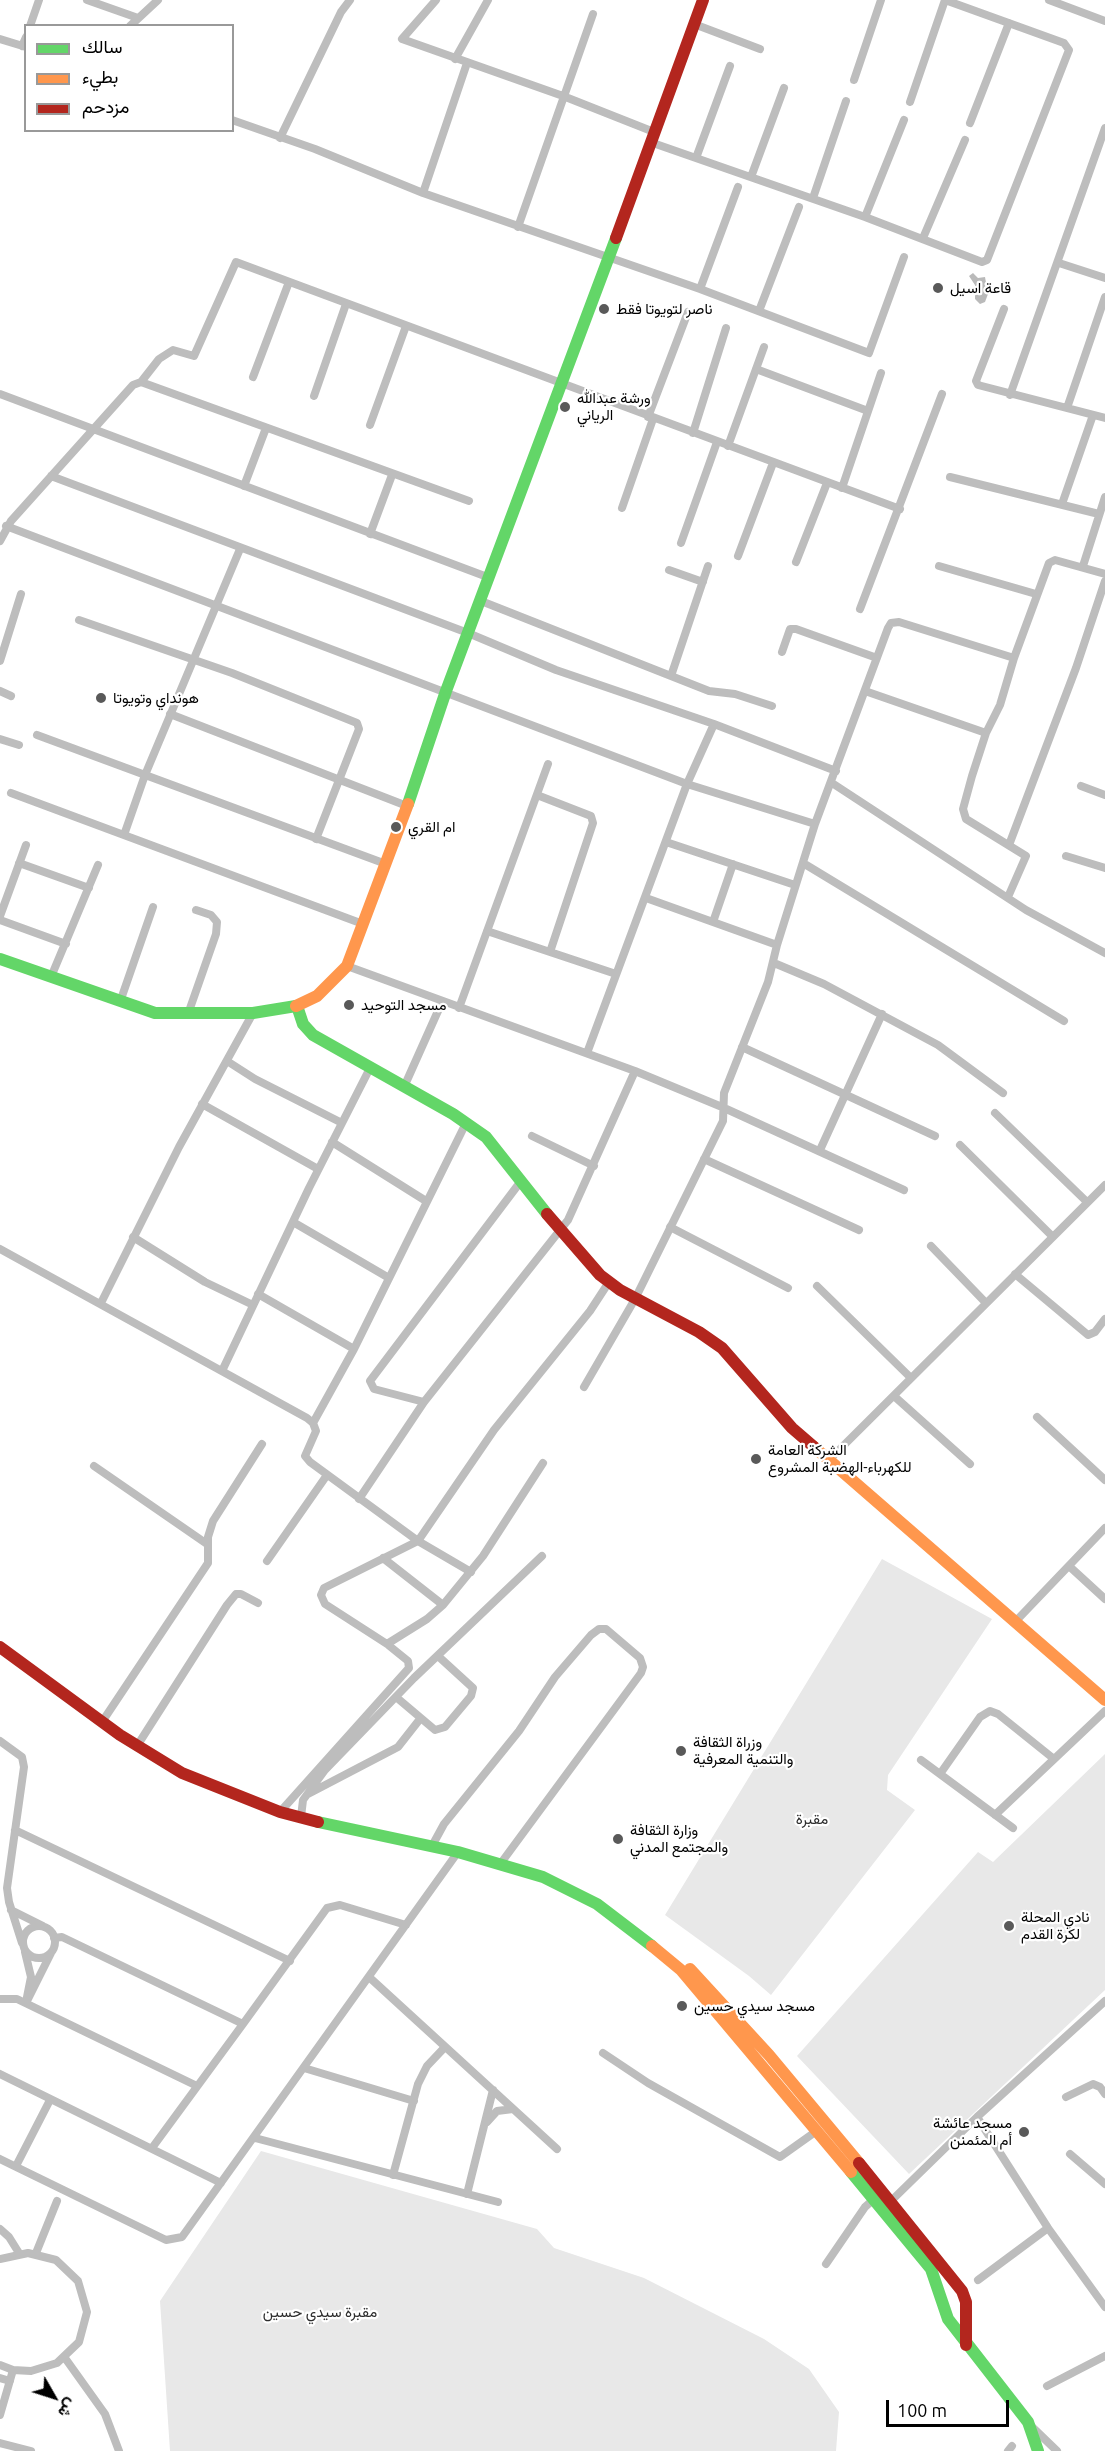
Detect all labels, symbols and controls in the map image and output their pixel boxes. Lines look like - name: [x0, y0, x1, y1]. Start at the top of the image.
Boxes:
- legend: [24, 24, 234, 132]
- text: سالك: [82, 36, 122, 56]
- text: بطيء: [82, 66, 118, 86]
- text: مزدحم: [82, 96, 129, 116]
- place label: قاعة اسيل: [950, 279, 1011, 297]
- marker: قاعة اسيل: [931, 281, 945, 295]
- place label: ناصر لتويوتا فقط: [616, 300, 713, 318]
- marker: ناصر لتويوتا فقط: [597, 302, 611, 316]
- place label: ورشة عبدالله الرياني: [577, 389, 651, 424]
- marker: ورشة عبدالله الرياني: [558, 400, 572, 414]
- place label: هونداي وتويوتا: [113, 689, 199, 707]
- marker: هونداي وتويوتا: [94, 691, 108, 705]
- place label: ام القري: [408, 818, 455, 836]
- marker: ام القري: [389, 820, 403, 834]
- place label: مسجد التوحيد: [361, 996, 447, 1014]
- marker: مسجد التوحيد: [342, 998, 356, 1012]
- place label: الشركة العامة للكهرباء-الهضبة المشروع: [768, 1441, 912, 1476]
- marker: الشركة العامة للكهرباء-الهضبة المشروع: [749, 1452, 763, 1466]
- place label: وزراة الثقافة والتنمية المعرفية: [693, 1733, 793, 1768]
- marker: وزراة الثقافة والتنمية المعرفية: [674, 1744, 688, 1758]
- park label: مقبرة: [796, 1810, 828, 1828]
- place label: وزارة الثقافة والمجتمع المدني: [630, 1821, 728, 1856]
- marker: وزارة الثقافة والمجتمع المدني: [611, 1832, 625, 1846]
- place label: نادي المحلة لكرة القدم: [1021, 1908, 1090, 1943]
- marker: نادي المحلة لكرة القدم: [1002, 1919, 1016, 1933]
- place label: مسجد سيدي حسين: [694, 1997, 815, 2015]
- marker: مسجد سيدي حسين: [675, 1999, 689, 2013]
- place label: مسجد عائشة أم المئمنن: [933, 2114, 1012, 2149]
- marker: مسجد عائشة أم المئمنن: [1017, 2125, 1031, 2139]
- park label: مقبرة سيدي حسين: [263, 2303, 377, 2321]
- north arrow: [24, 2367, 84, 2427]
- scale bar: [889, 2388, 1012, 2426]
- text: ش: [55, 2395, 81, 2421]
- text: 100 m: [897, 2400, 947, 2420]

